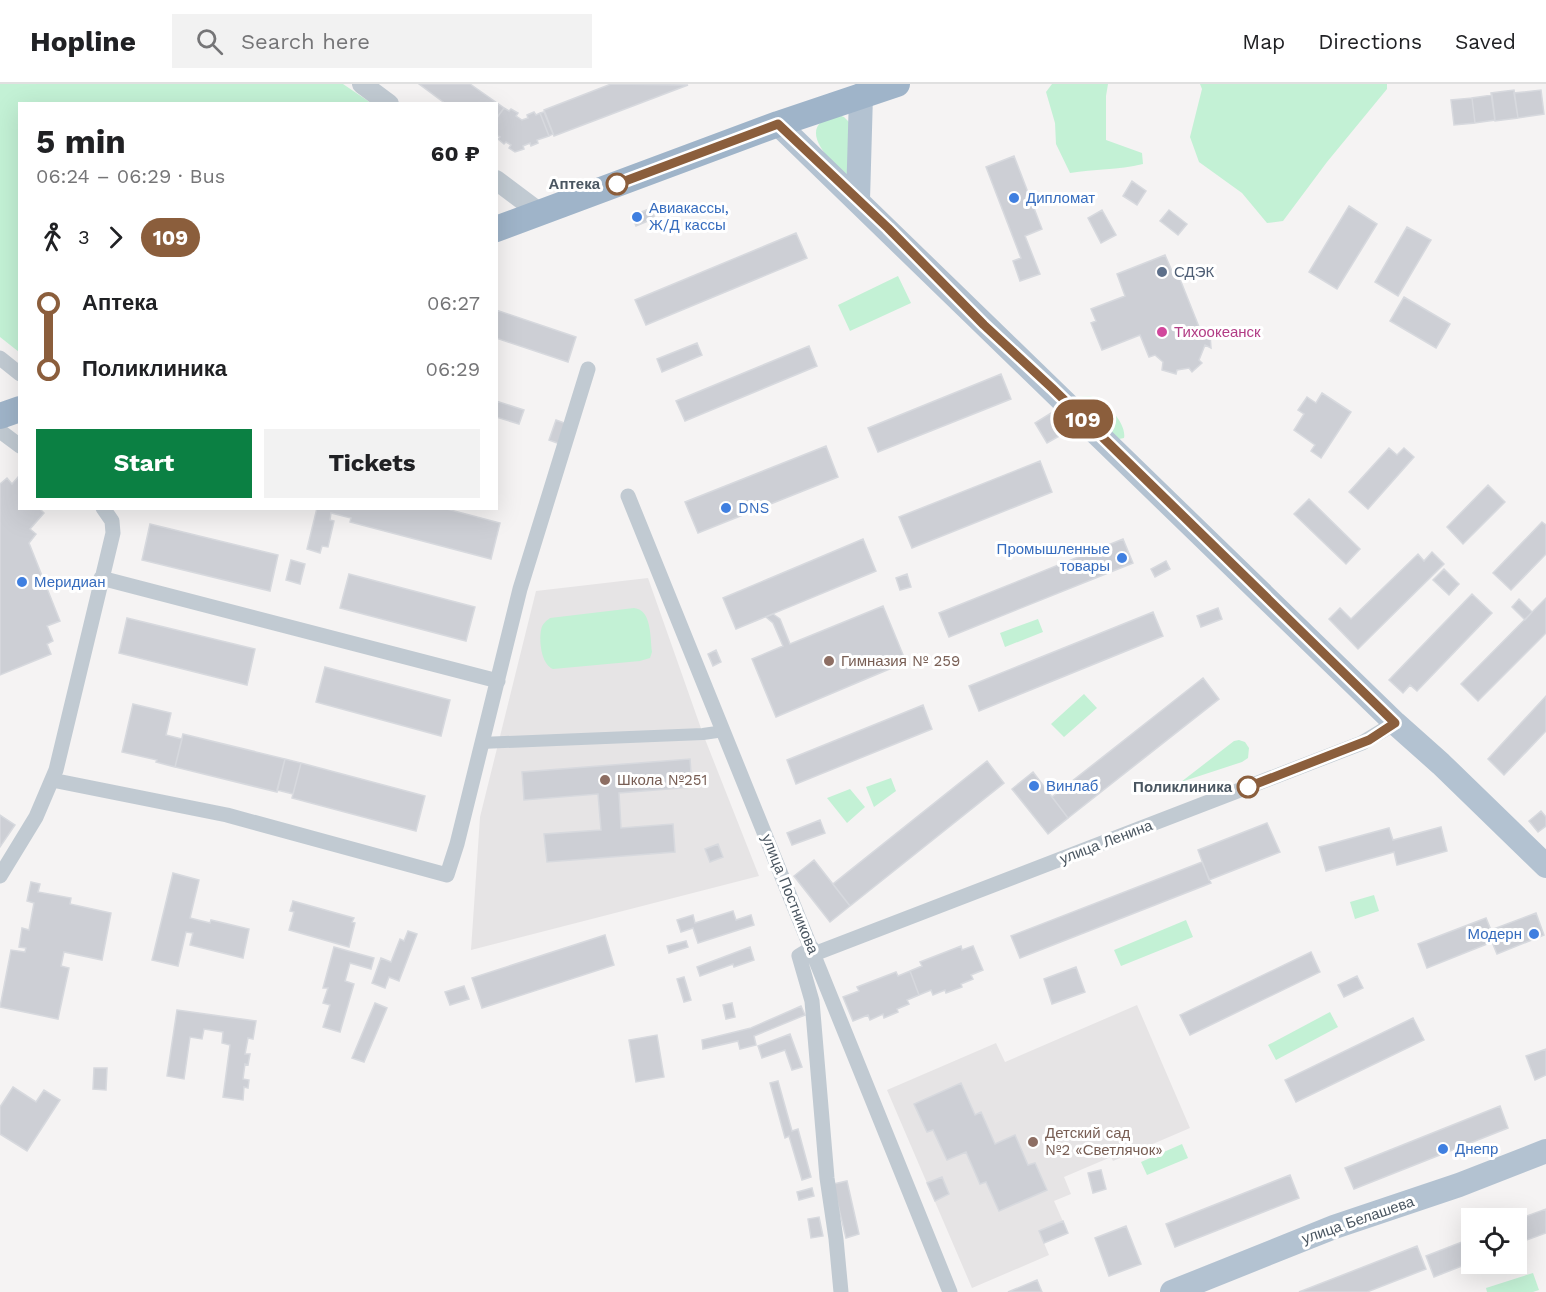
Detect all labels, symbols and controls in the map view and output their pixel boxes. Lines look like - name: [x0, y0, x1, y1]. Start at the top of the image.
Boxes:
- search box: [172, 14, 592, 68]
- text: Hopline: [30, 25, 136, 58]
- icon: search: [193, 25, 226, 58]
- text: Search here: [241, 29, 370, 54]
- text: Map: [1242, 29, 1285, 54]
- text: Directions: [1318, 29, 1422, 54]
- text: Saved: [1455, 29, 1516, 54]
- text: 5 min: [36, 122, 126, 161]
- text: 60 ₽: [431, 141, 480, 166]
- text: 06:24 – 06:29 · Bus: [36, 164, 225, 188]
- marker: Аптека: [606, 173, 628, 195]
- place label: Аптека: [549, 175, 601, 193]
- place label: Дипломат: [1026, 189, 1095, 207]
- marker: Дипломат: [1007, 191, 1021, 205]
- place label: Авиакассы, Ж/Д кассы: [649, 199, 729, 234]
- marker: Авиакассы, Ж/Д кассы: [630, 210, 644, 224]
- icon: walk: [36, 221, 69, 254]
- icon: forward: [99, 221, 132, 254]
- text: 3: [78, 225, 90, 249]
- text: 109: [153, 225, 188, 250]
- place label: СДЭК: [1174, 263, 1214, 281]
- marker: СДЭК: [1155, 265, 1169, 279]
- text: Аптека: [82, 290, 157, 315]
- text: 06:27: [427, 291, 480, 315]
- place label: Тихоокеанск: [1174, 323, 1261, 341]
- marker: Тихоокеанск: [1155, 325, 1169, 339]
- text: Поликлиника: [82, 356, 227, 381]
- text: 06:29: [425, 357, 480, 381]
- line badge: 109: [1048, 400, 1118, 438]
- text: 109: [1065, 407, 1101, 432]
- button: Start: [36, 429, 252, 498]
- button: Tickets: [264, 429, 480, 498]
- place label: DNS: [738, 499, 769, 517]
- marker: DNS: [719, 501, 733, 515]
- place label: Промышленные товары: [997, 540, 1110, 575]
- marker: Промышленные товары: [1115, 551, 1129, 565]
- place label: Меридиан: [34, 573, 105, 591]
- marker: Меридиан: [15, 575, 29, 589]
- place label: Гимназия № 259: [841, 652, 960, 670]
- marker: Гимназия № 259: [822, 654, 836, 668]
- place label: Школа №251: [617, 771, 707, 789]
- marker: Школа №251: [598, 773, 612, 787]
- marker: Поликлиника: [1237, 776, 1259, 798]
- place label: Винлаб: [1046, 777, 1098, 795]
- place label: Поликлиника: [1133, 778, 1233, 796]
- marker: Винлаб: [1027, 779, 1041, 793]
- street label: улица Ленина: [1057, 816, 1156, 868]
- street label: улица Постникова: [758, 831, 823, 957]
- place label: Модерн: [1468, 925, 1522, 943]
- marker: Модерн: [1527, 927, 1541, 941]
- place label: Детский сад №2 «Светлячок»: [1045, 1124, 1163, 1159]
- marker: Детский сад №2 «Светлячок»: [1026, 1135, 1040, 1149]
- place label: Днепр: [1455, 1140, 1498, 1158]
- marker: Днепр: [1436, 1142, 1450, 1156]
- street label: улица Белашева: [1299, 1192, 1417, 1248]
- map controls: [1461, 1208, 1527, 1274]
- button: locate: [1461, 1208, 1527, 1274]

